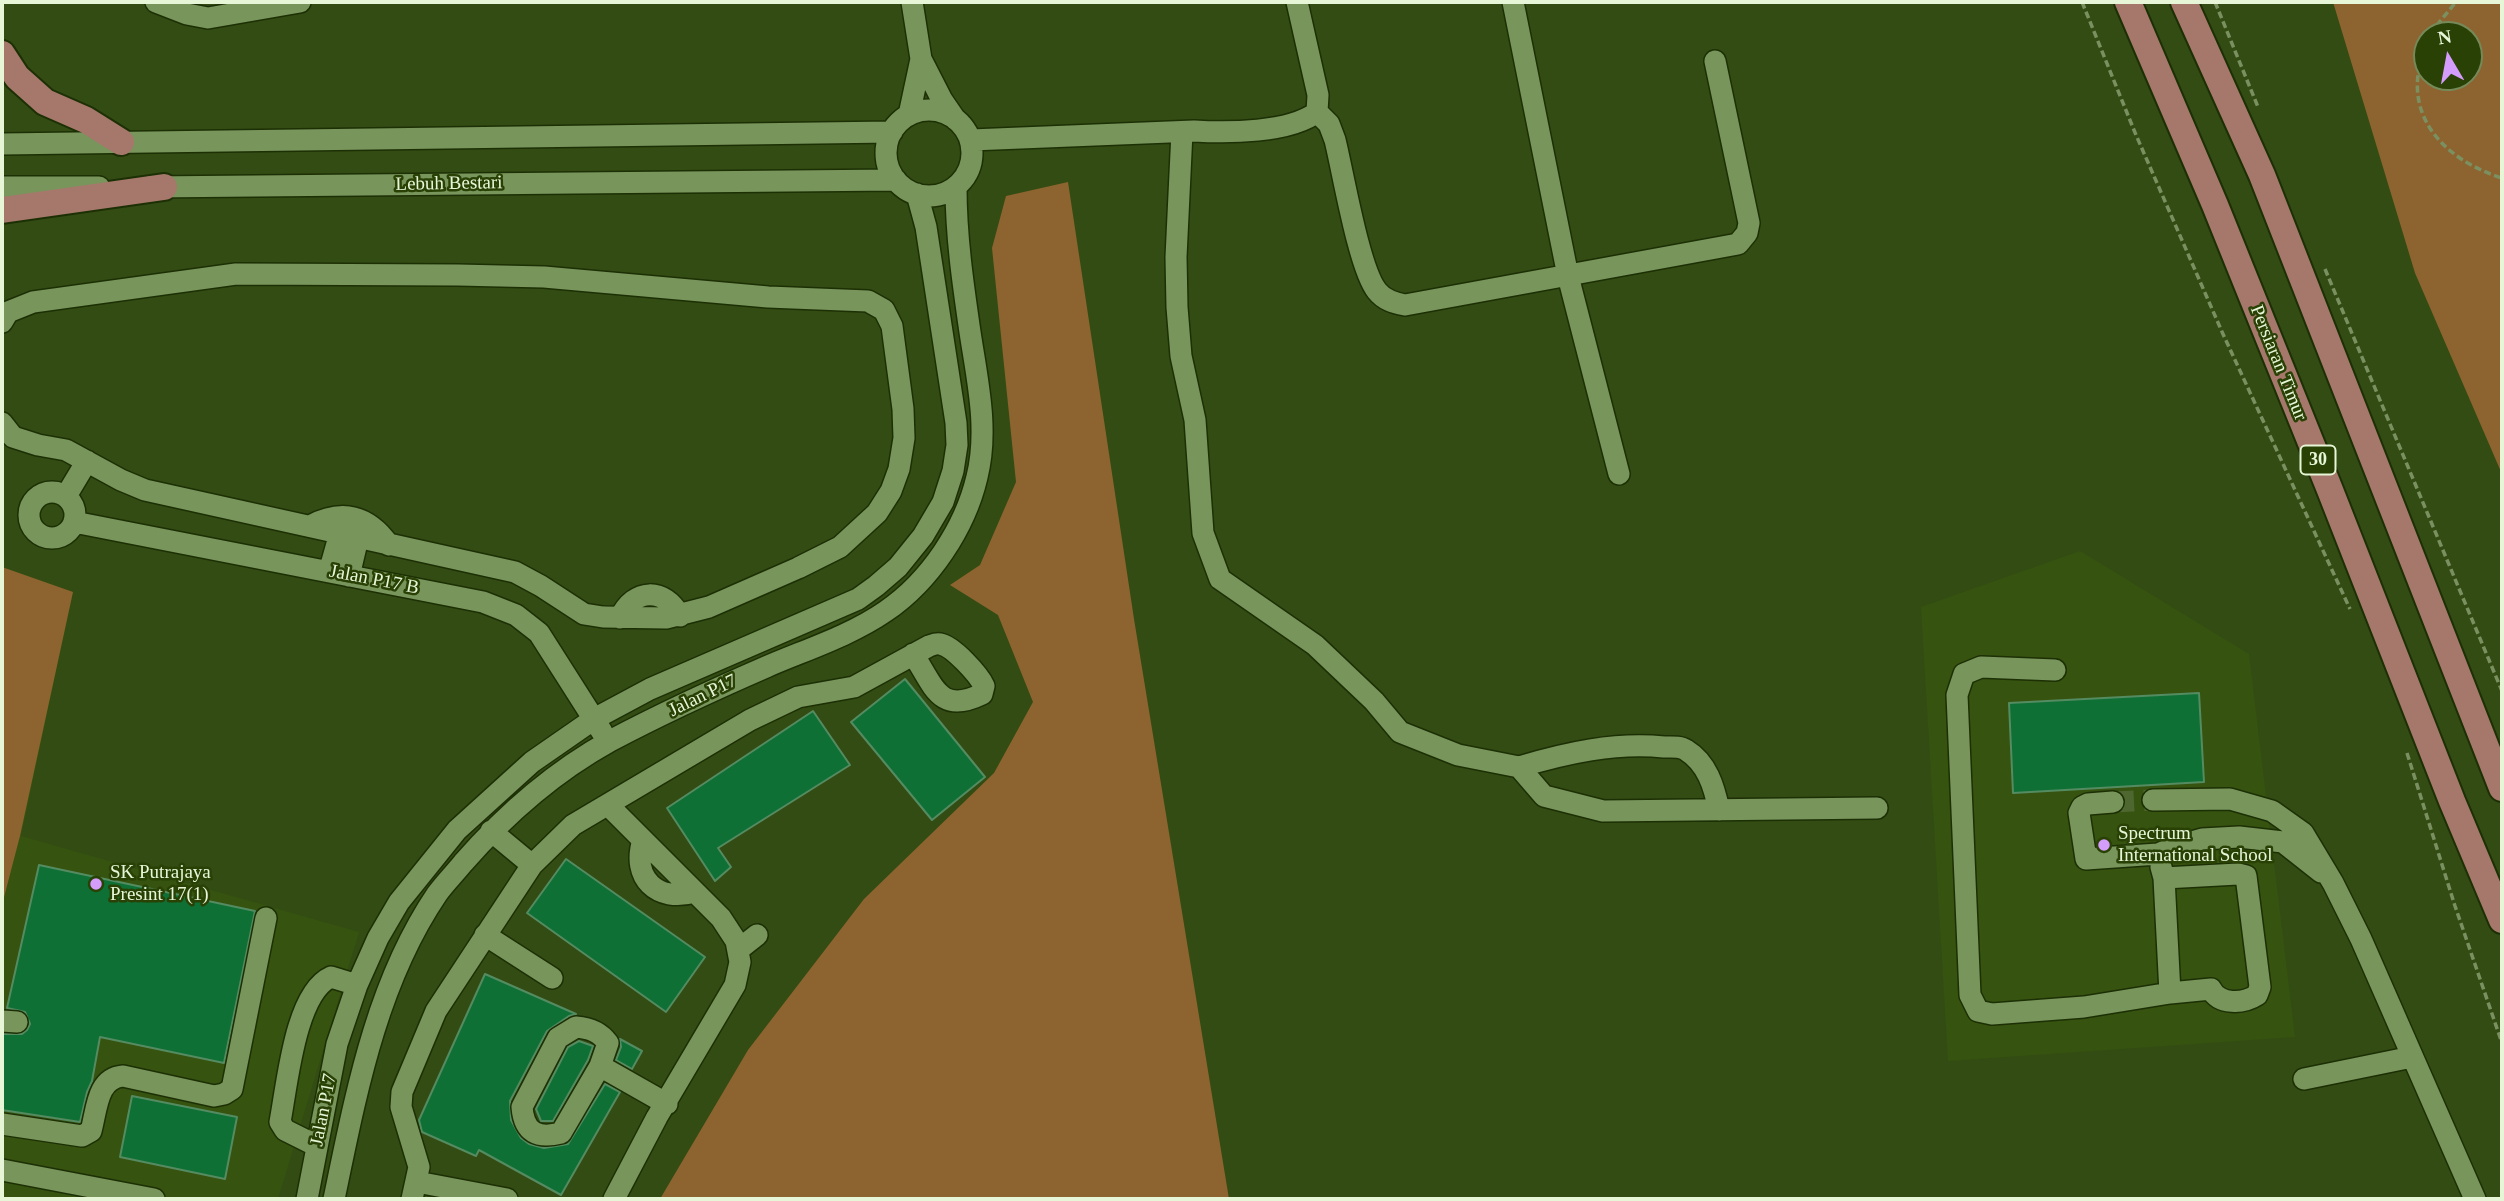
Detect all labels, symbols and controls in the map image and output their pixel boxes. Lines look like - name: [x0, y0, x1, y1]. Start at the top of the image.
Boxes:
- north arrow: [2413, 21, 2483, 91]
- text: N: [2436, 25, 2453, 48]
- street label: Lebuh Bestari: [395, 172, 503, 196]
- street label: Persiaran Timur: [2245, 302, 2311, 424]
- road number: 30: [2300, 446, 2336, 474]
- street label: Jalan P17 B: [327, 560, 421, 600]
- street label: Jalan P17: [665, 670, 741, 722]
- place label: Spectrum International School: [2118, 823, 2273, 867]
- marker: Spectrum International School: [2096, 837, 2112, 853]
- place label: SK Putrajaya Presint 17(1): [110, 862, 211, 906]
- marker: SK Putrajaya Presint 17(1): [88, 876, 104, 892]
- street label: Jalan P17: [306, 1072, 342, 1148]

